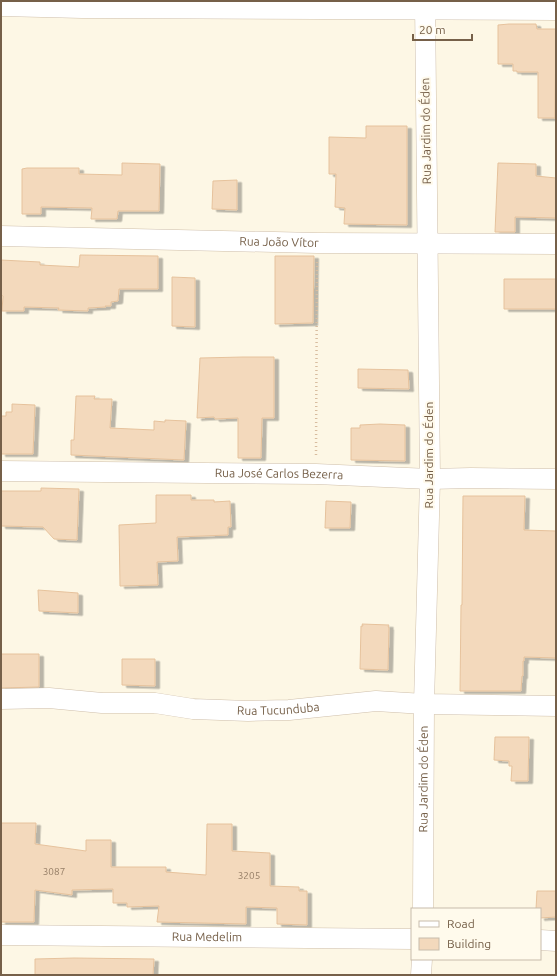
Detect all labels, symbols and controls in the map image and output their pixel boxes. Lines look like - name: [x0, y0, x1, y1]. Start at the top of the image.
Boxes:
- scale bar: [413, 16, 472, 42]
- text: 20 m: [419, 23, 446, 36]
- street label: Rua Jardim do Éden: [418, 77, 433, 185]
- street label: Rua João Vítor: [239, 234, 319, 249]
- street label: Rua Jardim do Éden: [422, 402, 435, 508]
- street label: Rua José Carlos Bezerra: [215, 466, 344, 481]
- street label: Rua Tucunduba: [237, 700, 320, 717]
- street label: Rua Jardim do Éden: [416, 726, 430, 832]
- house number: 3087: [43, 866, 65, 877]
- house number: 3205: [238, 870, 260, 881]
- legend: [411, 908, 541, 960]
- text: Road: [447, 917, 475, 930]
- street label: Rua Medelim: [172, 930, 242, 943]
- text: Building: [447, 937, 491, 950]

